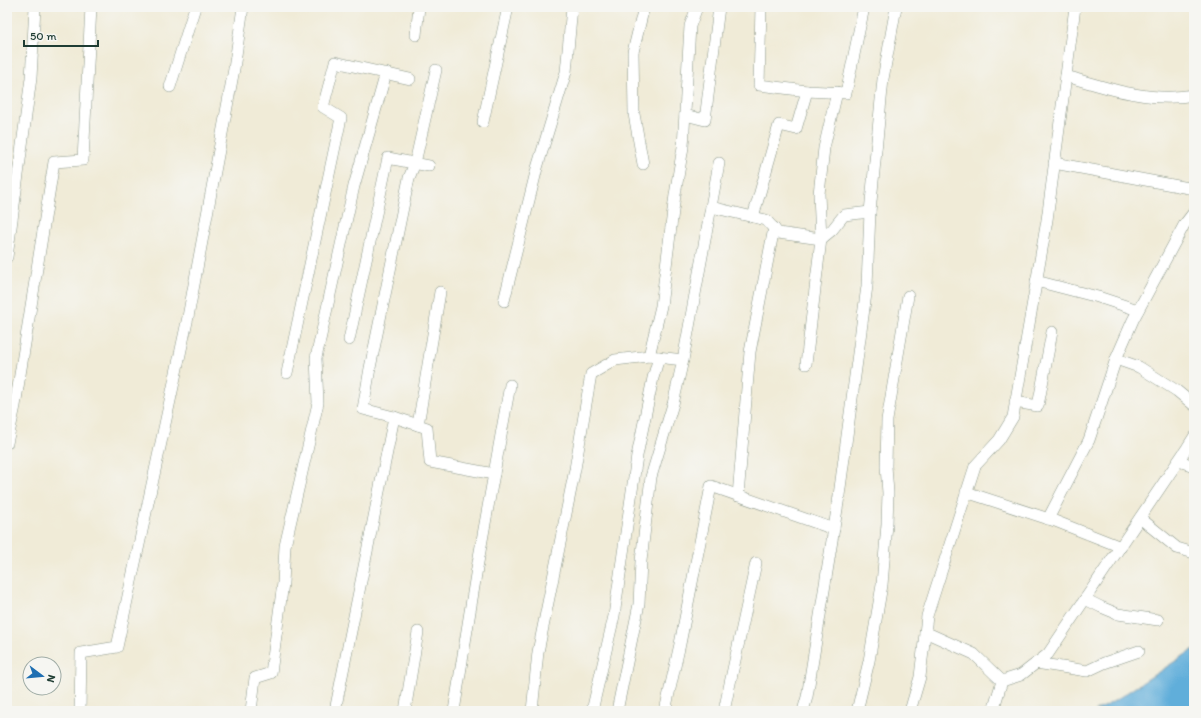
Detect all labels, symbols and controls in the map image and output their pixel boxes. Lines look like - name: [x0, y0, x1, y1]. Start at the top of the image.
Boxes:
- scale bar: [24, 22, 98, 48]
- text: 50 m: [30, 29, 56, 43]
- north arrow: [22, 656, 62, 696]
- text: N: [44, 673, 58, 684]

